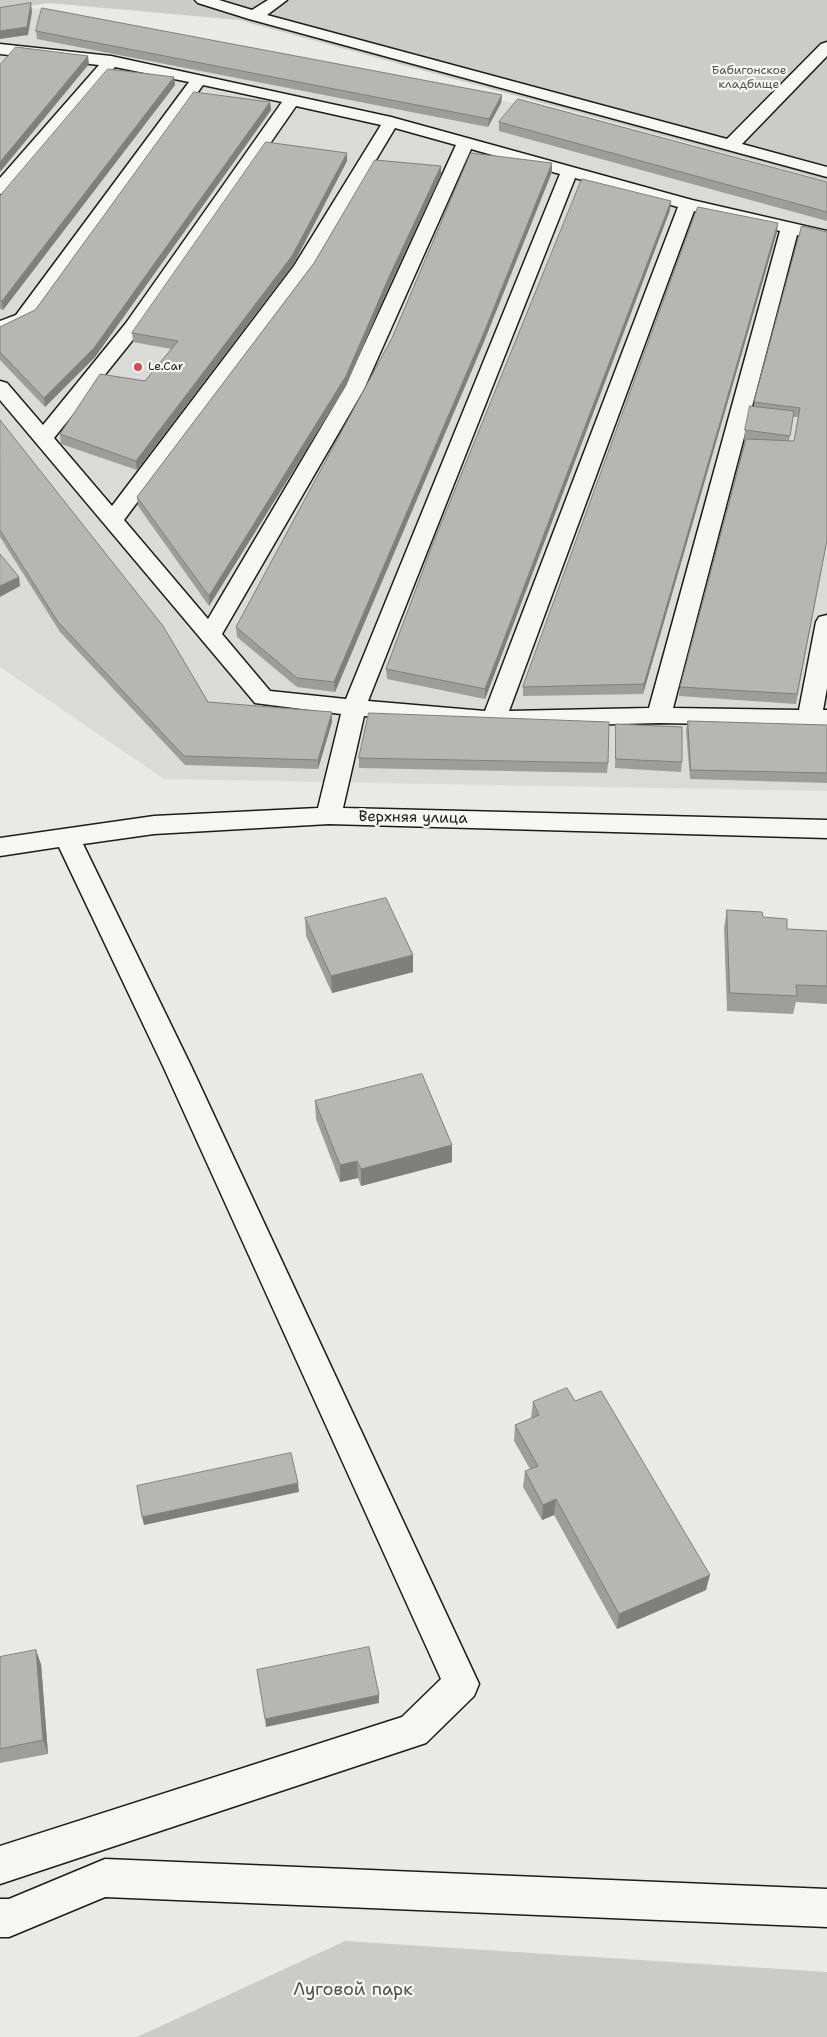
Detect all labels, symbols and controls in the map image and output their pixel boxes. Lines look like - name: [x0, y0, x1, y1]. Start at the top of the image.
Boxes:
- park label: Бабигонское кладбище: [711, 64, 787, 92]
- place label: Le.Car: [148, 360, 183, 374]
- marker: Le.Car: [132, 361, 144, 373]
- street label: Верхняя улица: [358, 808, 468, 828]
- park label: Луговой парк: [293, 1979, 413, 2001]

